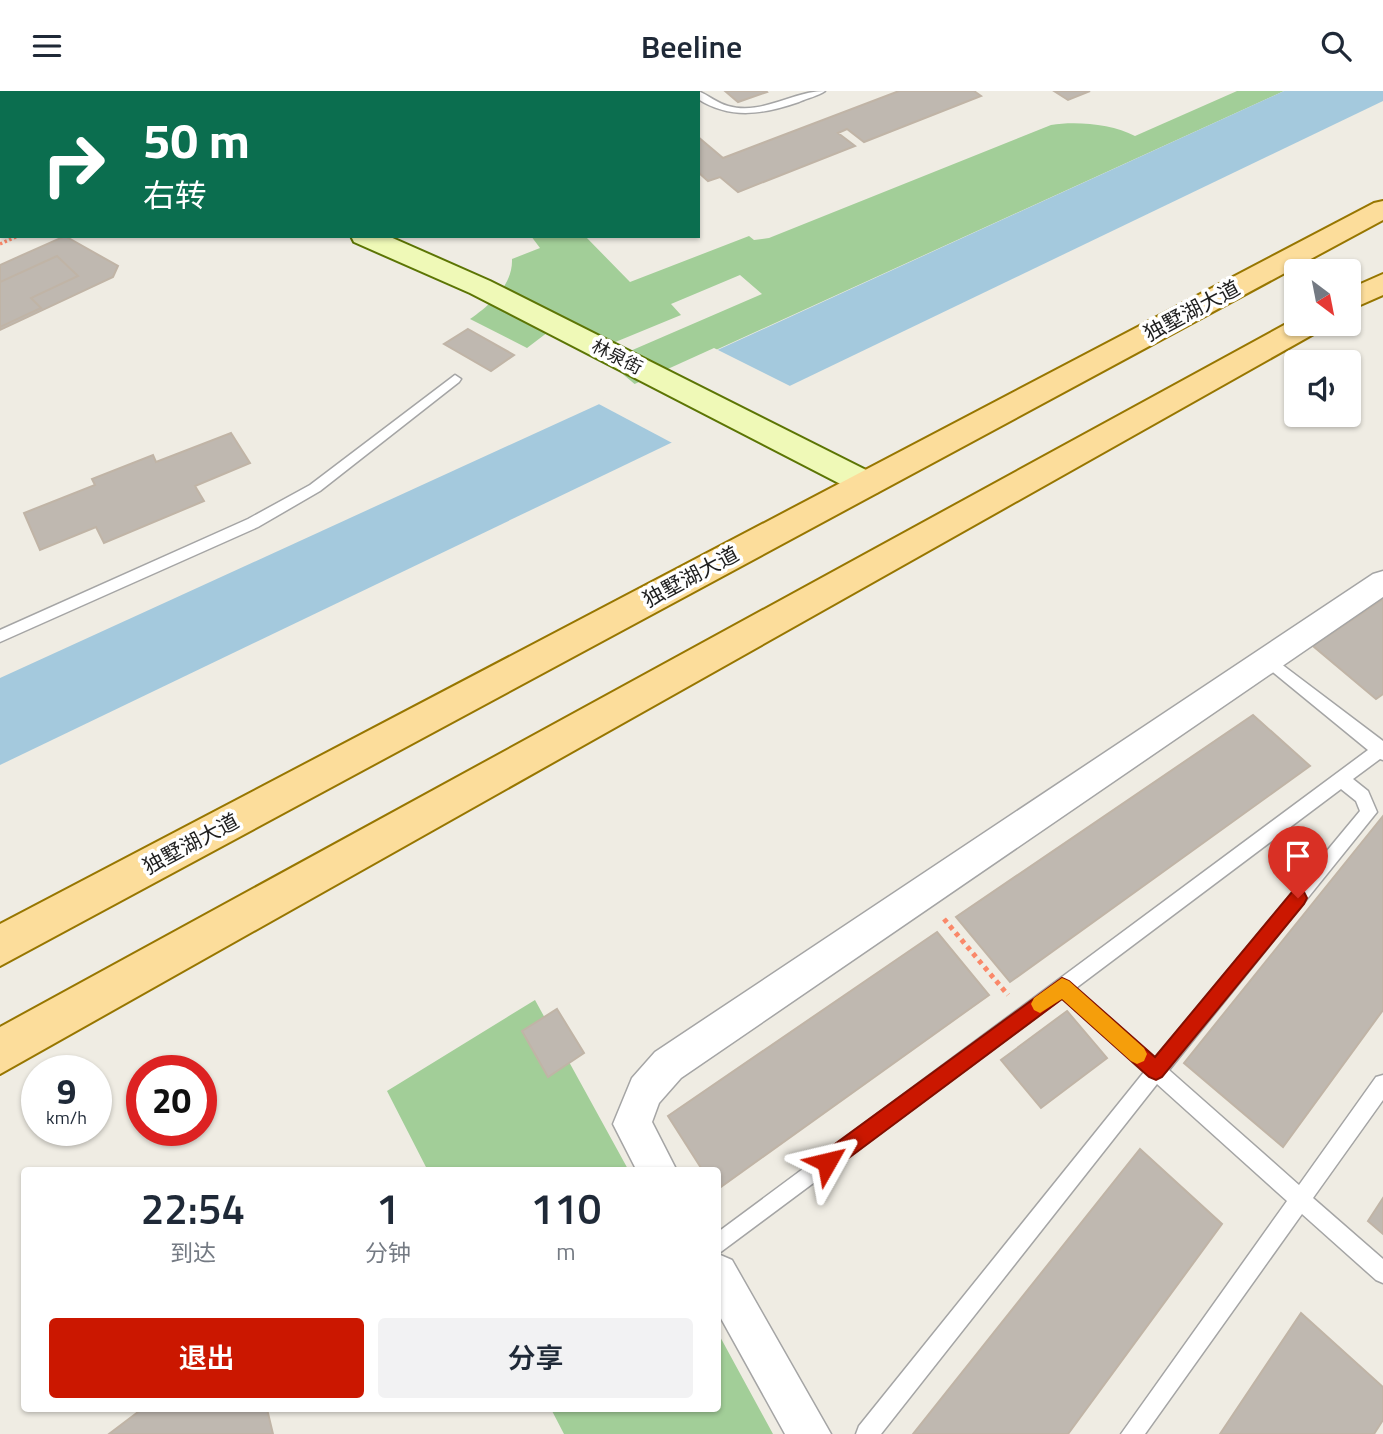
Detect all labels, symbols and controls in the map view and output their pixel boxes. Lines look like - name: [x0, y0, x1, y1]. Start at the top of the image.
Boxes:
- text: Beeline: [641, 22, 742, 70]
- icon: menu: [28, 27, 66, 65]
- icon: search: [1317, 27, 1355, 65]
- text: 50 m: [143, 102, 250, 177]
- icon: right: [28, 119, 119, 210]
- text: 右转: [143, 171, 207, 219]
- north arrow: [1284, 259, 1362, 336]
- map controls: [1284, 259, 1361, 427]
- street label: 独墅湖大道: [1138, 271, 1245, 349]
- street label: 林泉街: [587, 332, 647, 381]
- button: sound: [1284, 350, 1361, 427]
- street label: 独墅湖大道: [637, 537, 744, 615]
- street label: 独墅湖大道: [137, 804, 244, 882]
- pin: [1268, 826, 1328, 898]
- icon: arrive: [1279, 837, 1317, 875]
- speed limit sign: 20: [126, 1055, 217, 1146]
- text: 9: [57, 1064, 76, 1118]
- text: km/h: [46, 1104, 87, 1131]
- position arrow: [790, 1125, 864, 1199]
- text: 22:54: [141, 1176, 245, 1240]
- text: 1: [376, 1176, 400, 1240]
- text: 110: [531, 1176, 601, 1240]
- text: m: [556, 1234, 576, 1269]
- text: 到达: [170, 1235, 216, 1270]
- text: 分钟: [365, 1235, 411, 1270]
- button: 退出: [49, 1318, 364, 1398]
- button: 分享: [378, 1318, 693, 1398]

